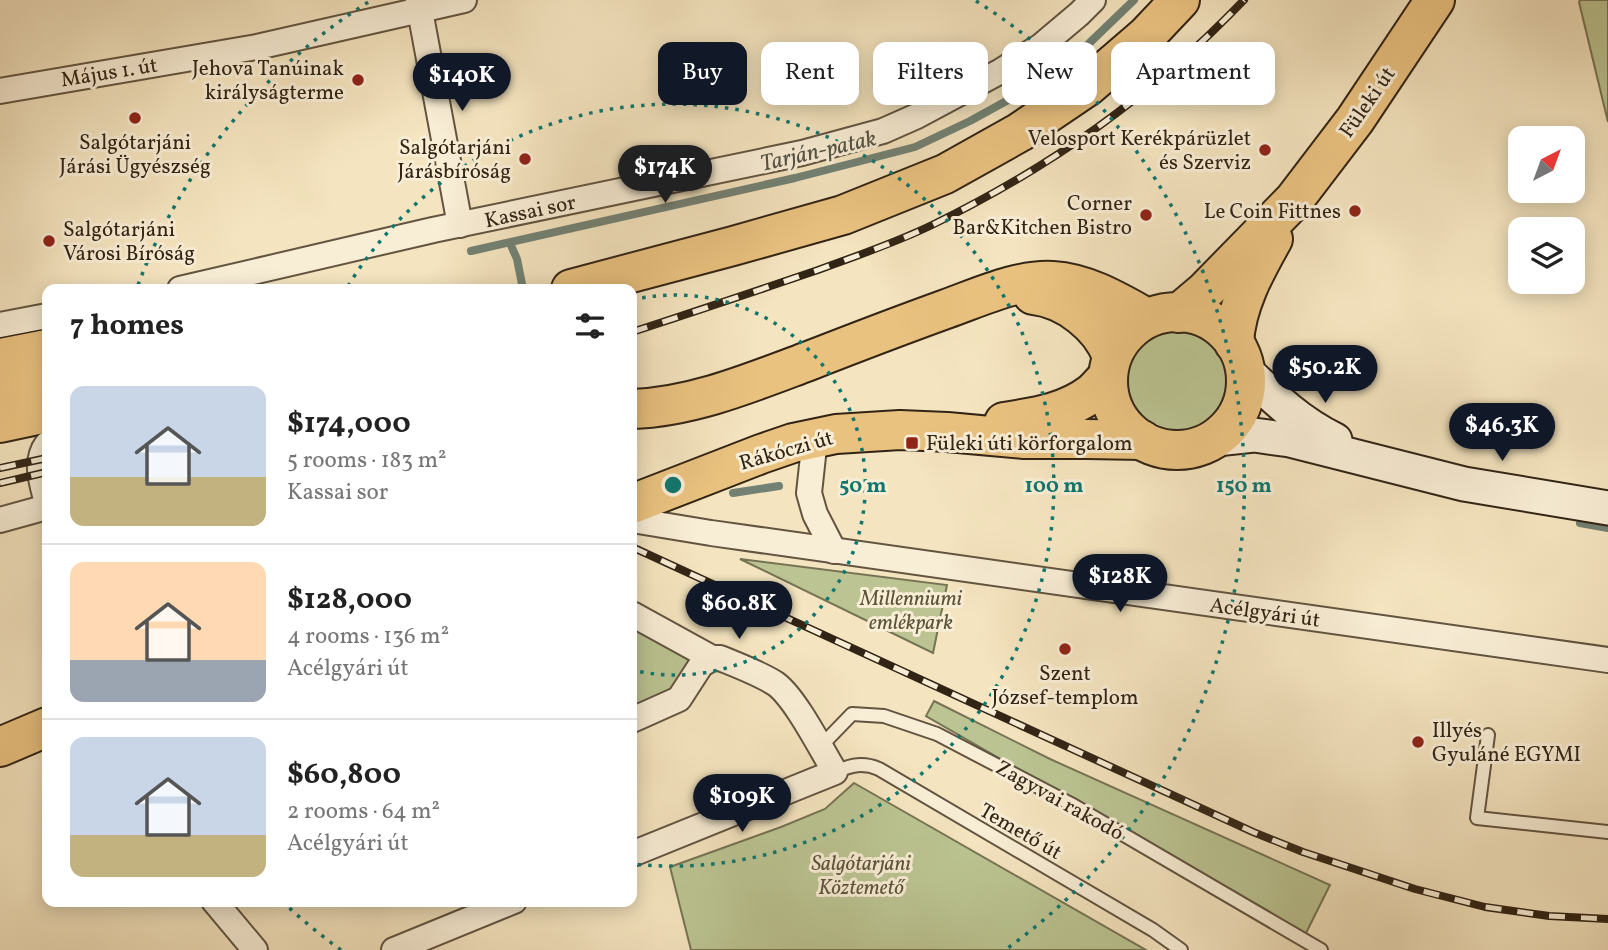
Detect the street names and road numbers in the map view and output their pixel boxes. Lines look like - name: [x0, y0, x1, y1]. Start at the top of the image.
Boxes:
- street label: Május 1. út: [59, 52, 160, 95]
- street label: Füleki út: [1333, 62, 1403, 144]
- street label: Kassai sor: [482, 189, 579, 236]
- street label: Rákóczi út: [736, 424, 837, 479]
- street label: Acélgyári út: [1208, 591, 1322, 636]
- street label: Zagyvai rakodó: [990, 754, 1129, 849]
- street label: Temető út: [974, 797, 1067, 868]

